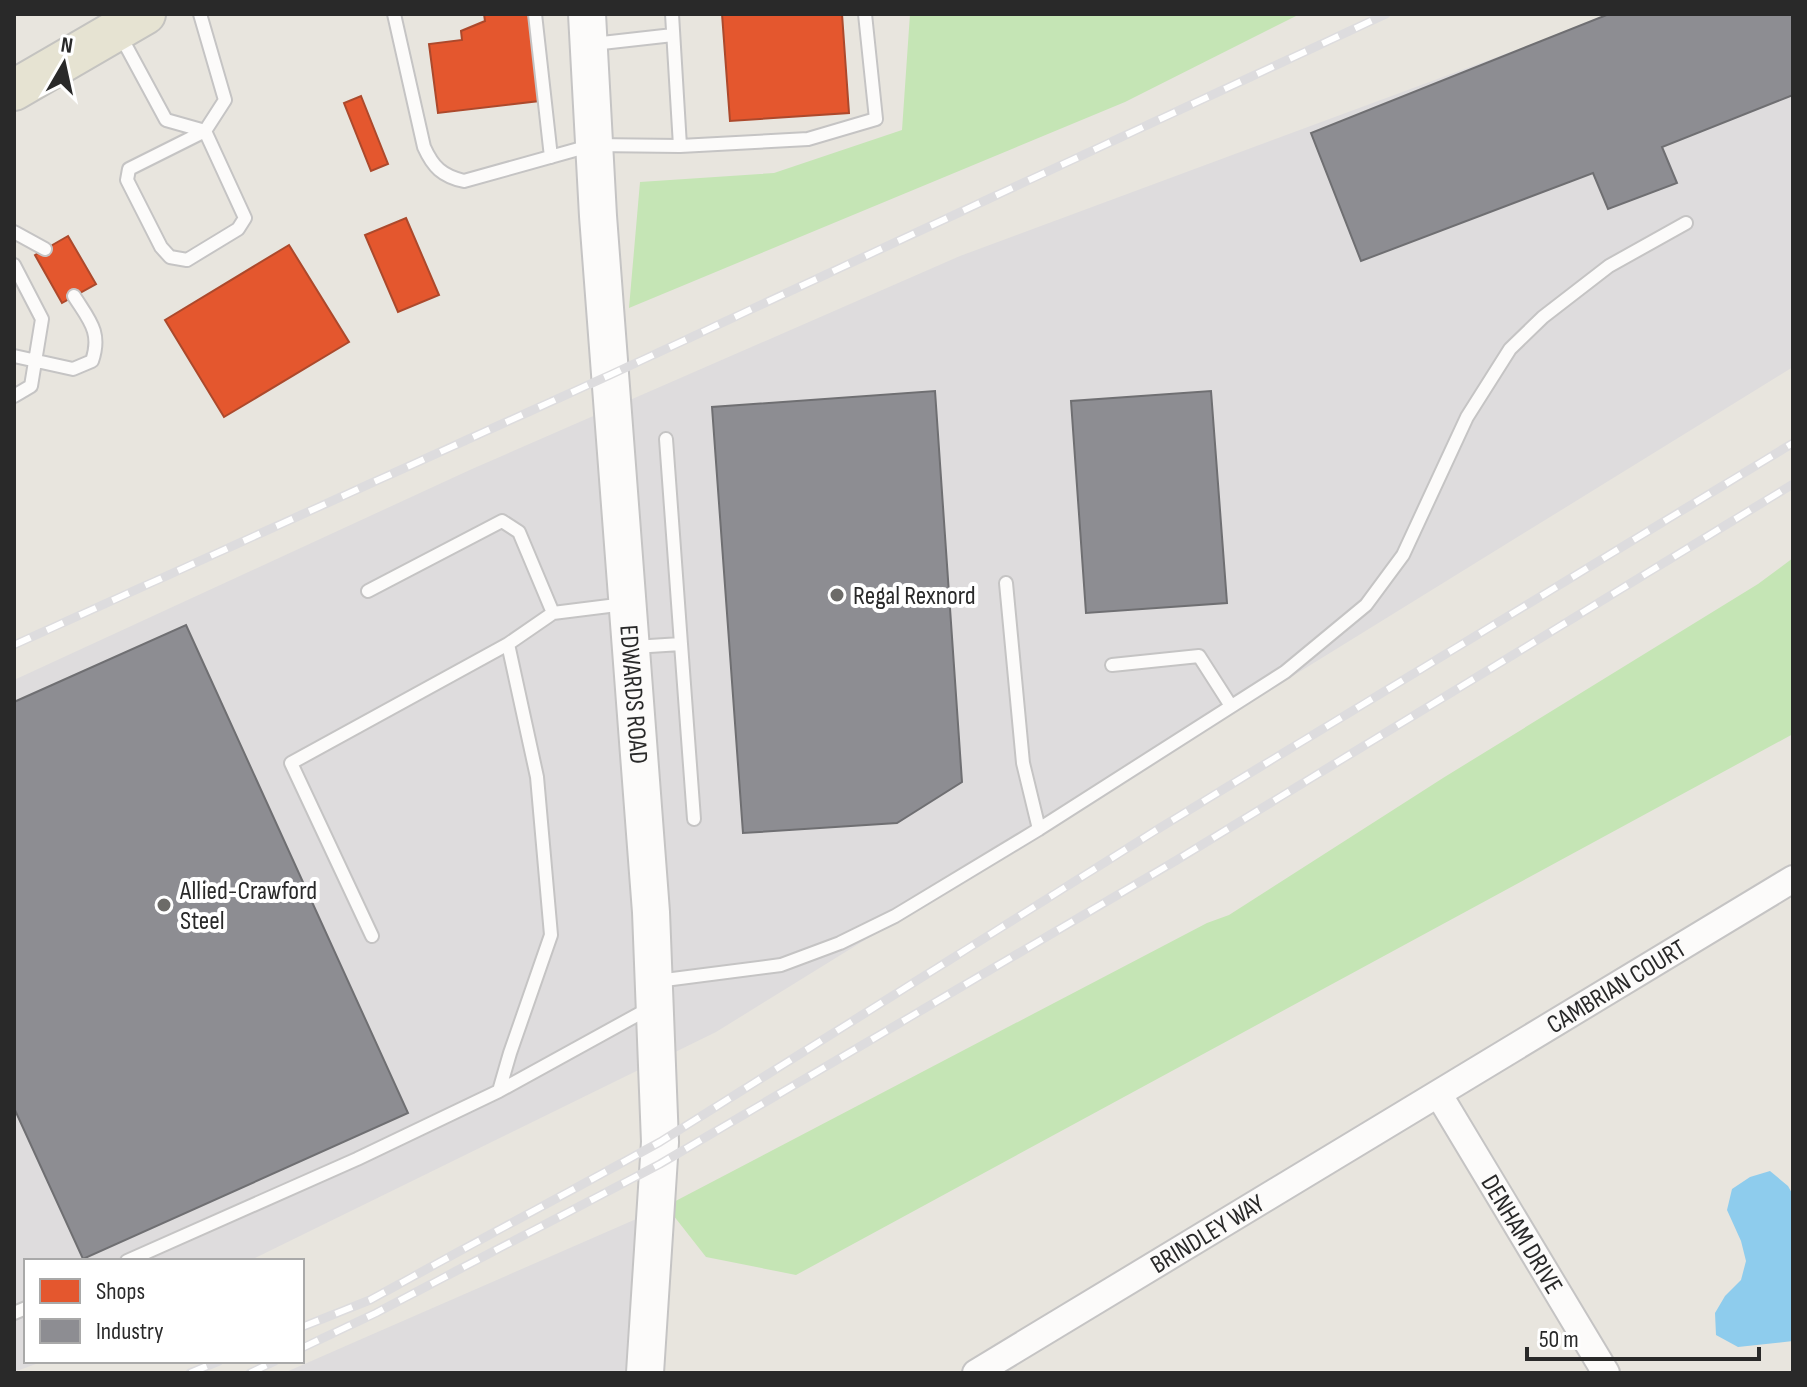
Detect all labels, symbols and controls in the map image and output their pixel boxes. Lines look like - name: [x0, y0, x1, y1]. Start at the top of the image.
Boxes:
- north arrow: [24, 24, 104, 104]
- text: N: [59, 31, 75, 60]
- place label: Regal Rexnord: [853, 581, 976, 612]
- marker: Regal Rexnord: [828, 586, 846, 604]
- street label: EDWARDS ROAD: [612, 624, 654, 765]
- place label: Allied-Crawford Steel: [179, 876, 317, 937]
- marker: Allied-Crawford Steel: [155, 896, 173, 914]
- street label: CAMBRIAN COURT: [1542, 933, 1692, 1041]
- street label: DENHAM DRIVE: [1474, 1170, 1569, 1300]
- street label: BRINDLEY WAY: [1145, 1188, 1271, 1281]
- legend: [24, 1259, 304, 1363]
- text: Shops: [96, 1277, 145, 1306]
- scale bar: [1527, 1311, 1759, 1361]
- text: Industry: [96, 1317, 163, 1346]
- text: 50 m: [1539, 1325, 1579, 1354]

